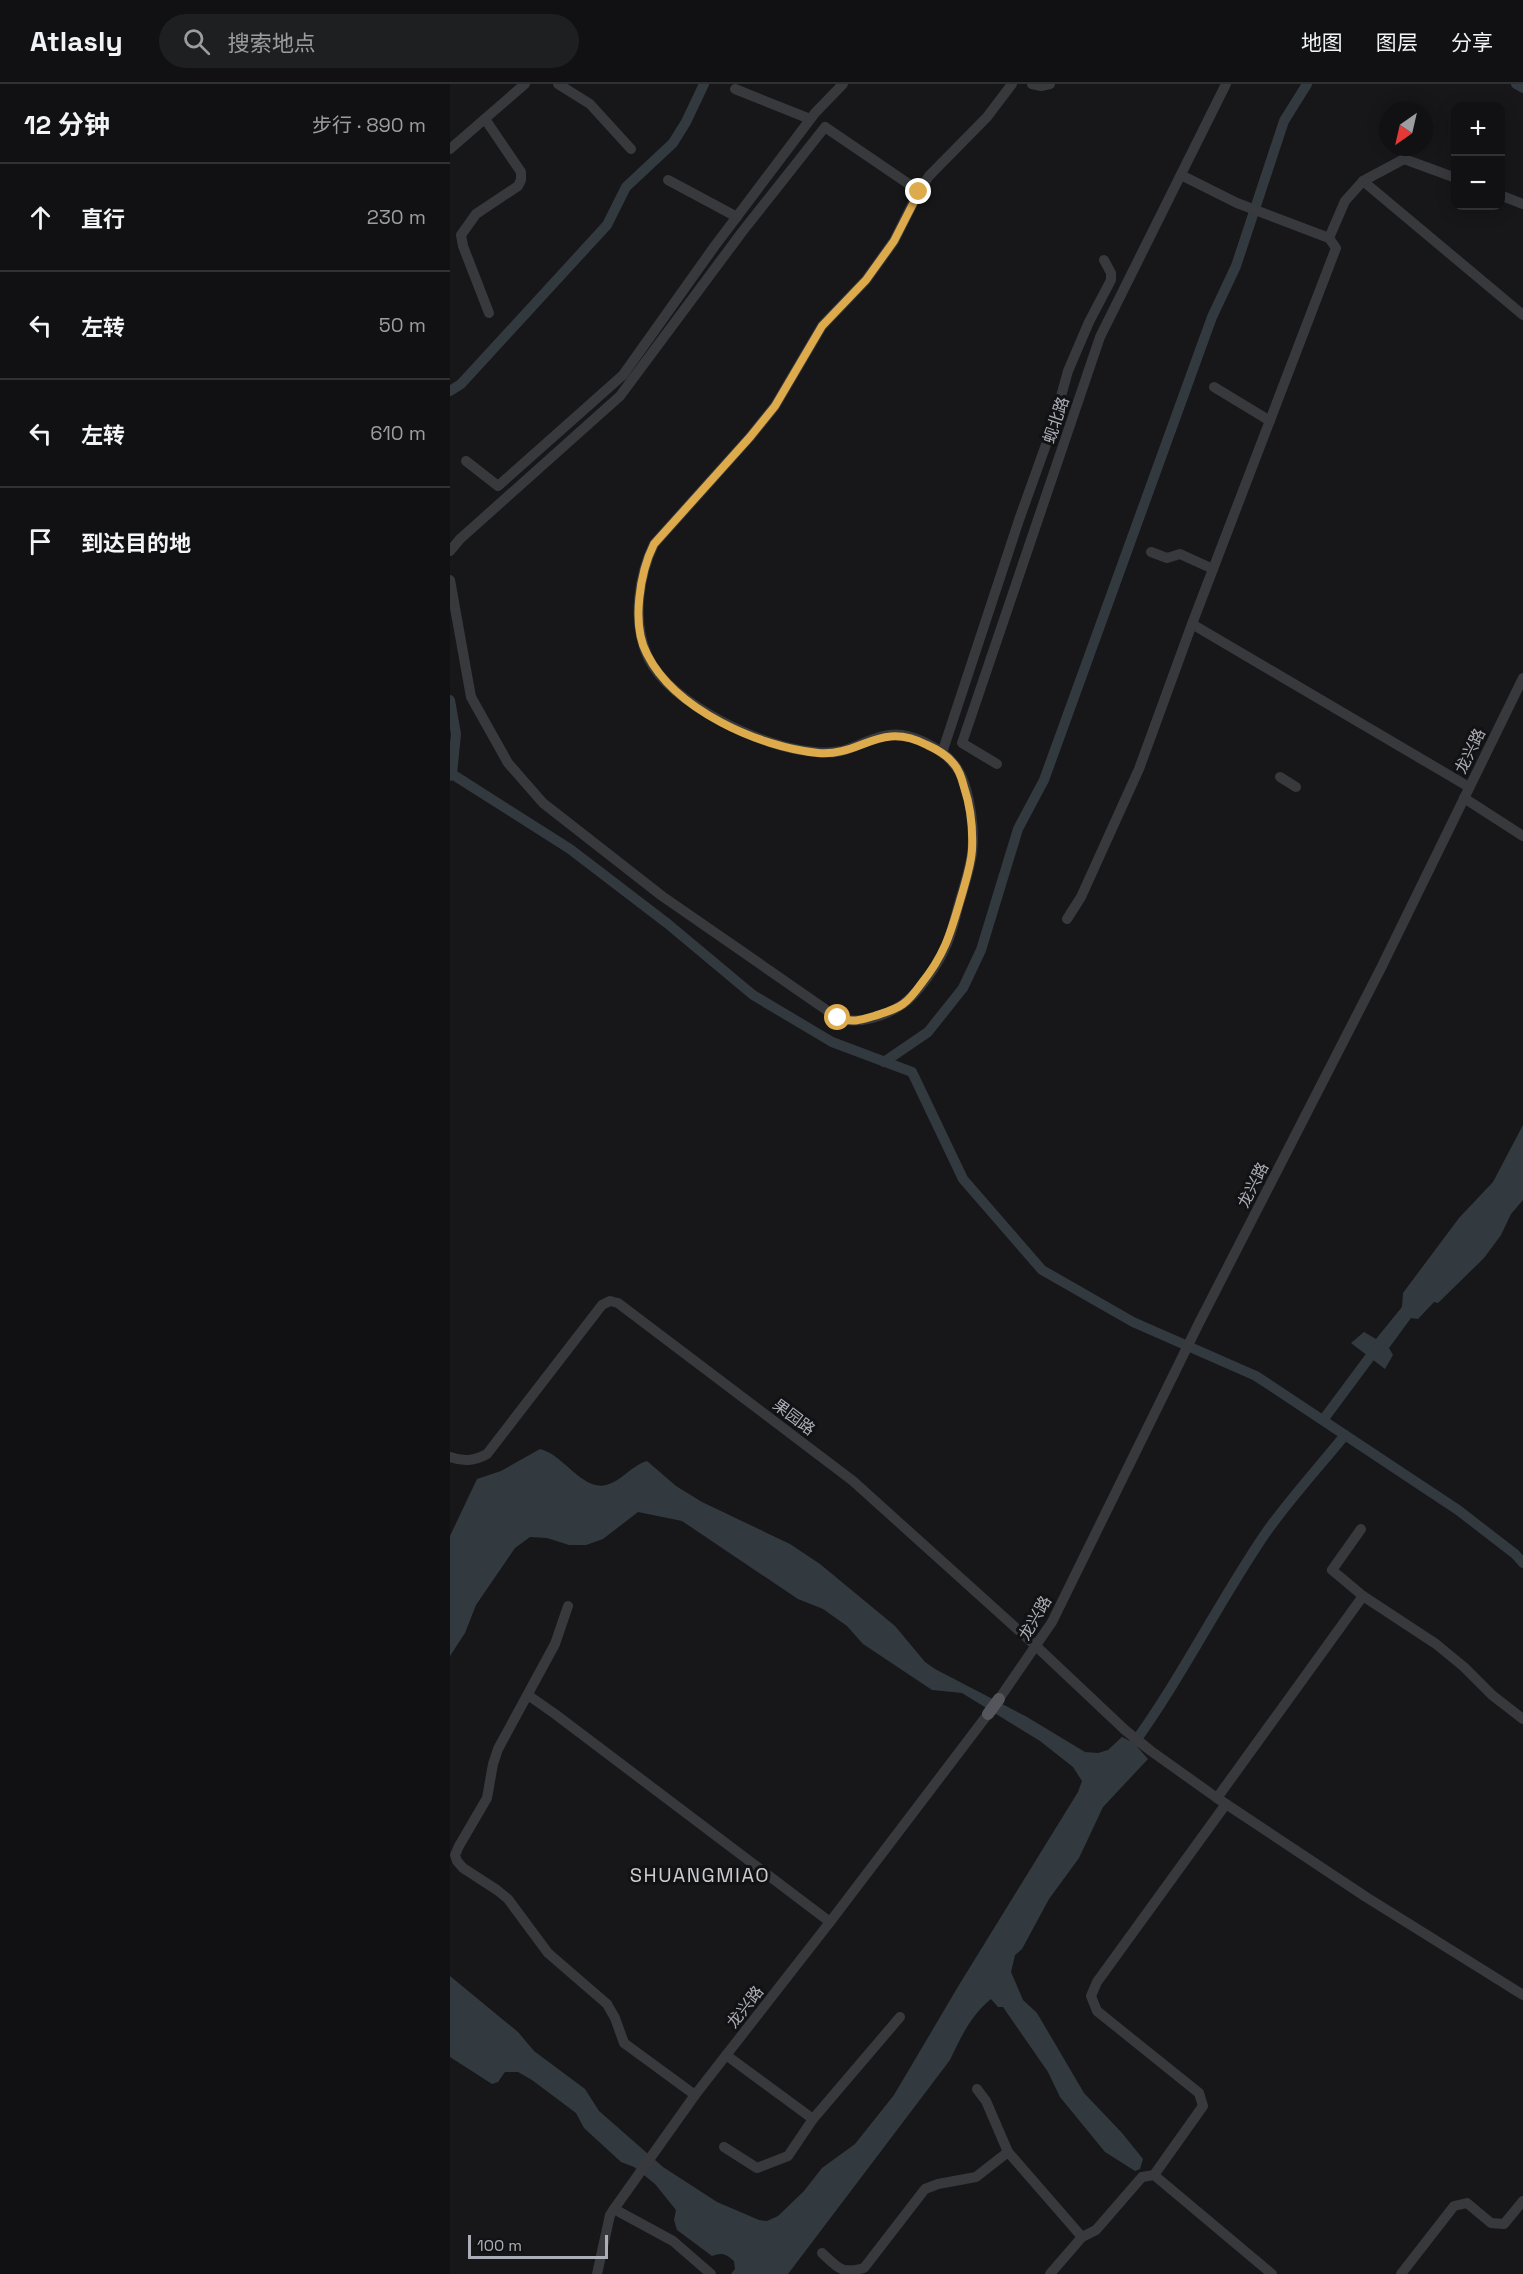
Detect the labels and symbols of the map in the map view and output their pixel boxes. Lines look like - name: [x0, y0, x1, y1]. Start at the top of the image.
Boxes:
- north arrow: [1379, 102, 1433, 156]
- route end: [905, 178, 931, 204]
- street label: 蚬北路: [1038, 394, 1074, 446]
- street label: 龙兴路: [1450, 725, 1490, 777]
- route start: [824, 1004, 850, 1030]
- street label: 龙兴路: [1233, 1159, 1273, 1211]
- street label: 果园路: [769, 1394, 819, 1440]
- street label: 龙兴路: [1014, 1592, 1056, 1644]
- district label: SHUANGMIAO: [630, 1862, 770, 1888]
- street label: 龙兴路: [722, 1982, 768, 2032]
- scale bar: [468, 2232, 608, 2260]

